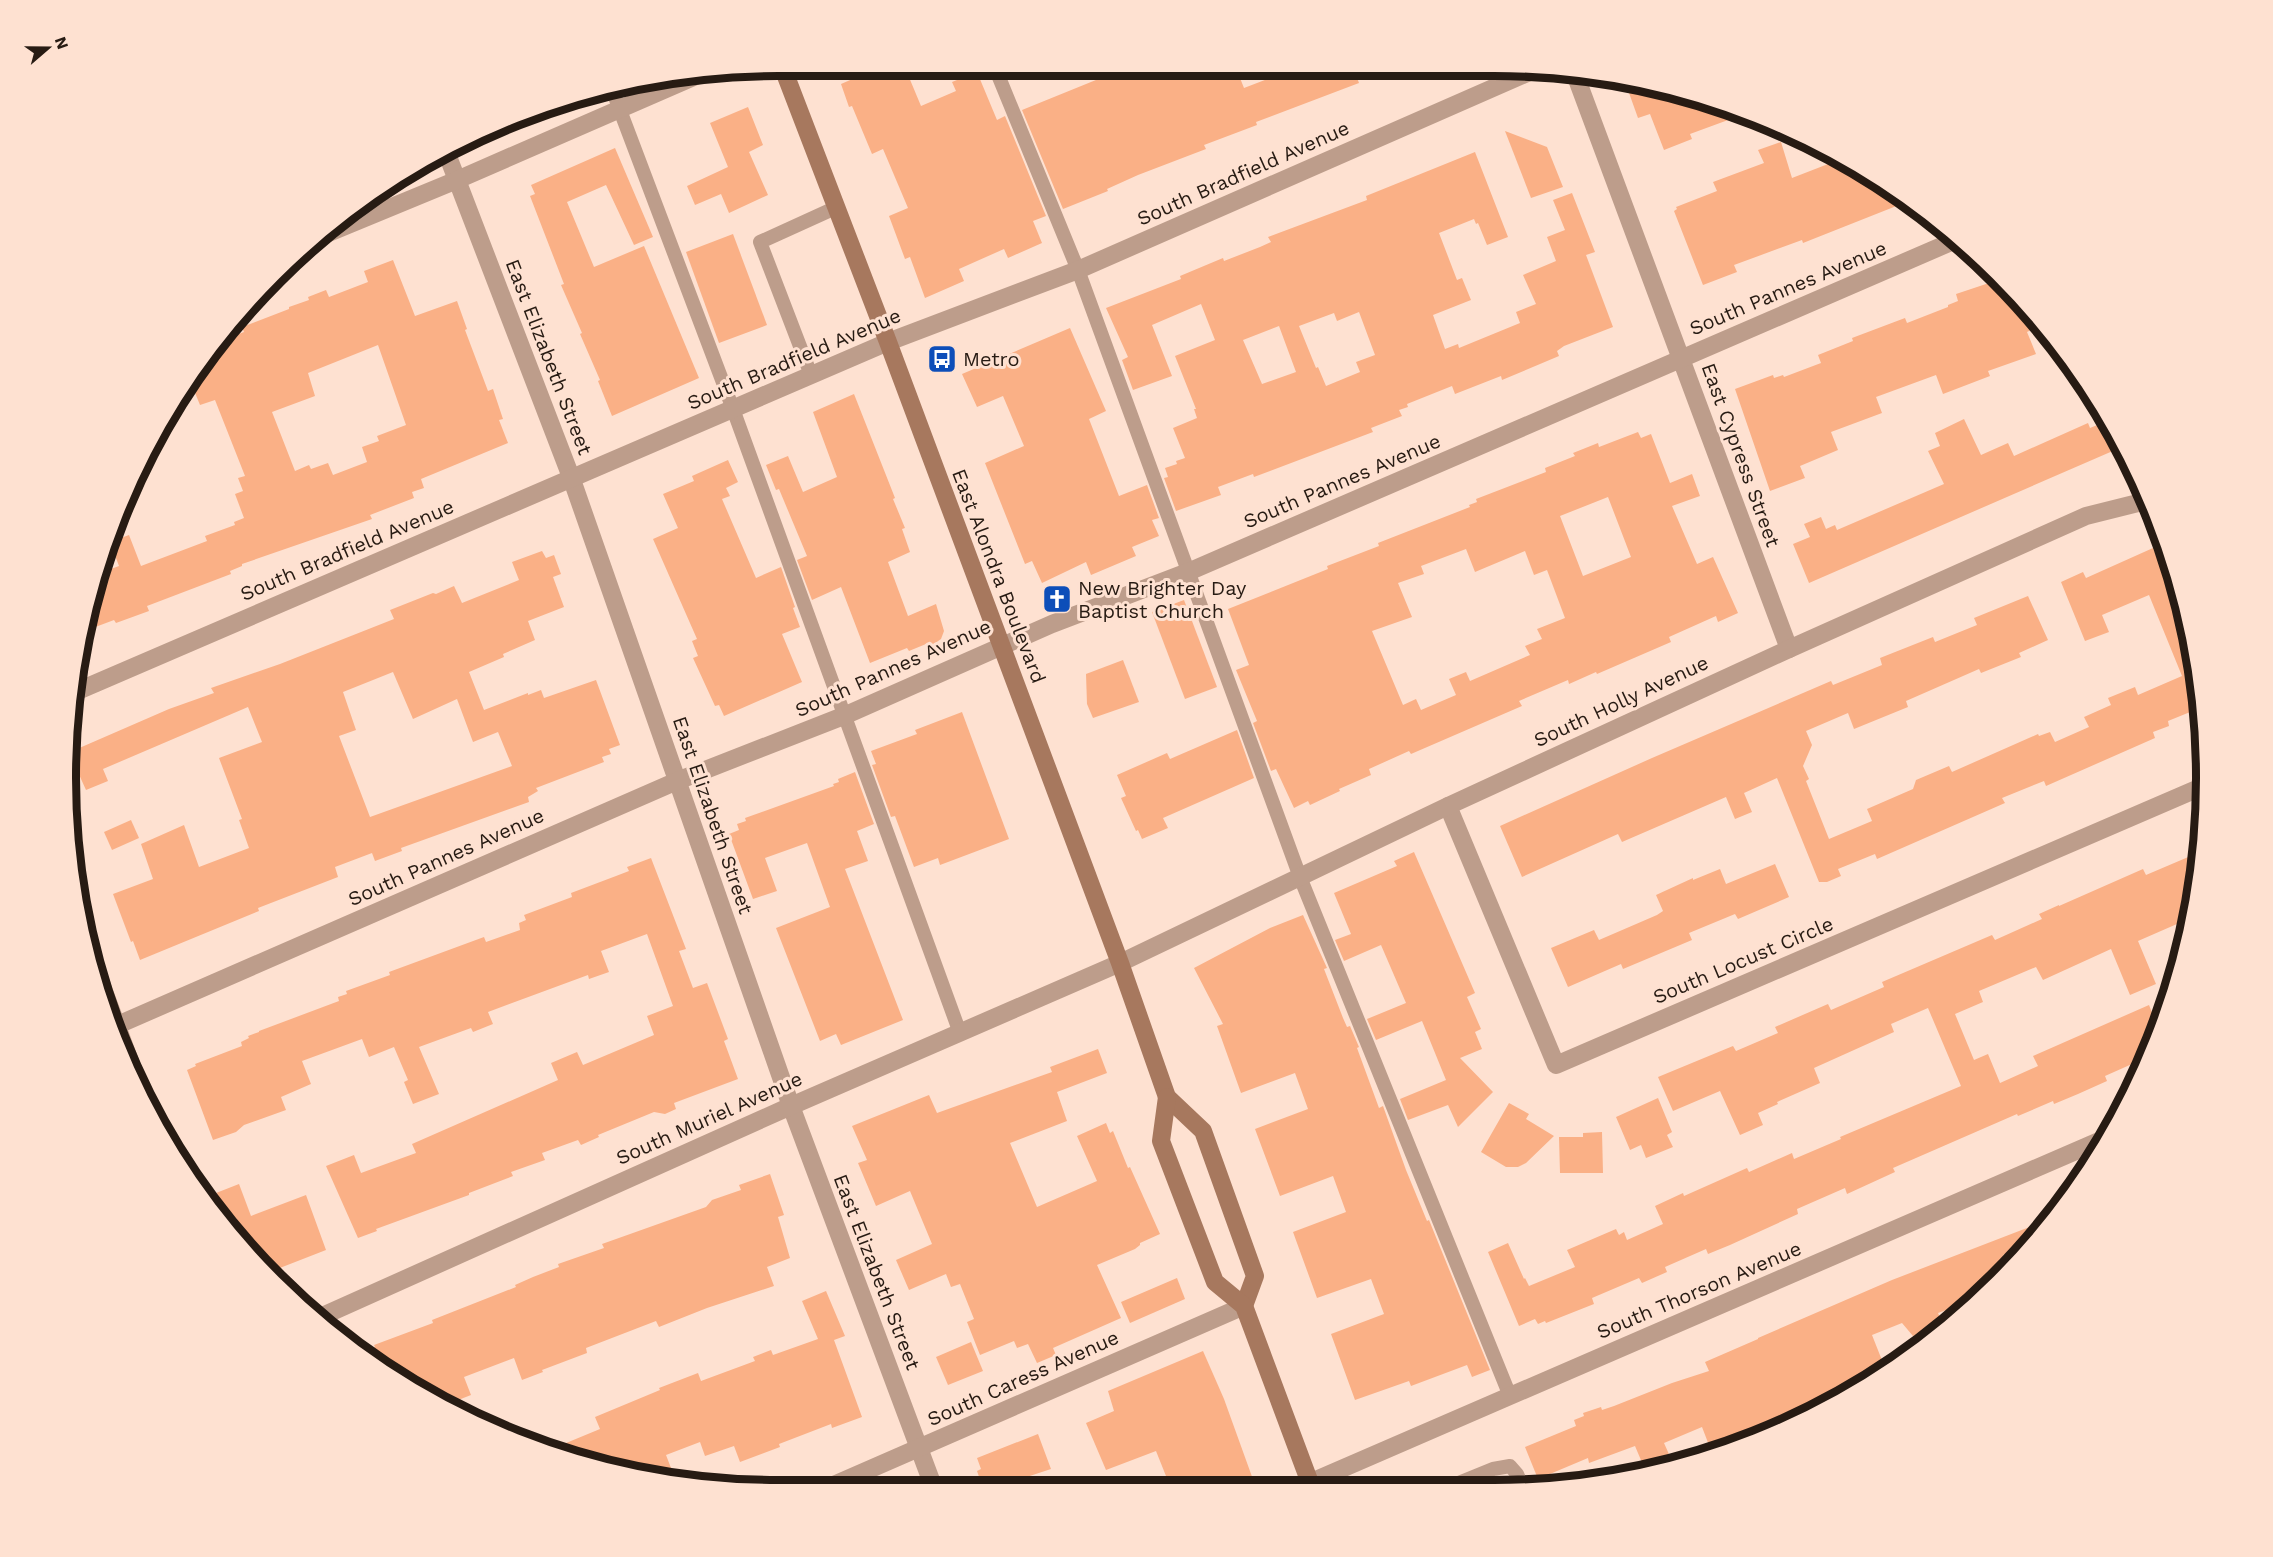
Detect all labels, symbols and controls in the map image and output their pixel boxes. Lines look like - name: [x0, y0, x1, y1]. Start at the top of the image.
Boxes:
- north arrow: [18, 18, 78, 78]
- text: N: [51, 34, 73, 52]
- street label: South Bradfield Avenue: [1133, 115, 1353, 231]
- street label: South Pannes Avenue: [1686, 236, 1890, 340]
- street label: East Elizabeth Street: [501, 256, 598, 459]
- street label: South Bradfield Avenue: [684, 303, 904, 415]
- bus stop icon: Metro: [926, 343, 958, 375]
- place label: Metro: [963, 347, 1019, 371]
- street label: East Cypress Street: [1697, 360, 1786, 551]
- street label: South Pannes Avenue: [1240, 429, 1444, 533]
- street label: East Alondra Boulevard: [947, 466, 1051, 686]
- street label: South Bradfield Avenue: [237, 494, 457, 606]
- place label: New Brighter Day Baptist Church: [1078, 576, 1247, 623]
- church icon: New Brighter Day Baptist Church: [1041, 583, 1073, 615]
- street label: South Pannes Avenue: [791, 614, 995, 722]
- street label: South Holly Avenue: [1530, 650, 1712, 752]
- street label: East Elizabeth Street: [668, 713, 758, 918]
- street label: South Pannes Avenue: [344, 803, 548, 911]
- street label: South Locust Circle: [1649, 911, 1837, 1009]
- street label: South Muriel Avenue: [612, 1066, 806, 1170]
- street label: East Elizabeth Street: [829, 1171, 926, 1374]
- street label: South Thorson Avenue: [1593, 1236, 1805, 1344]
- street label: South Caress Avenue: [924, 1325, 1122, 1431]

